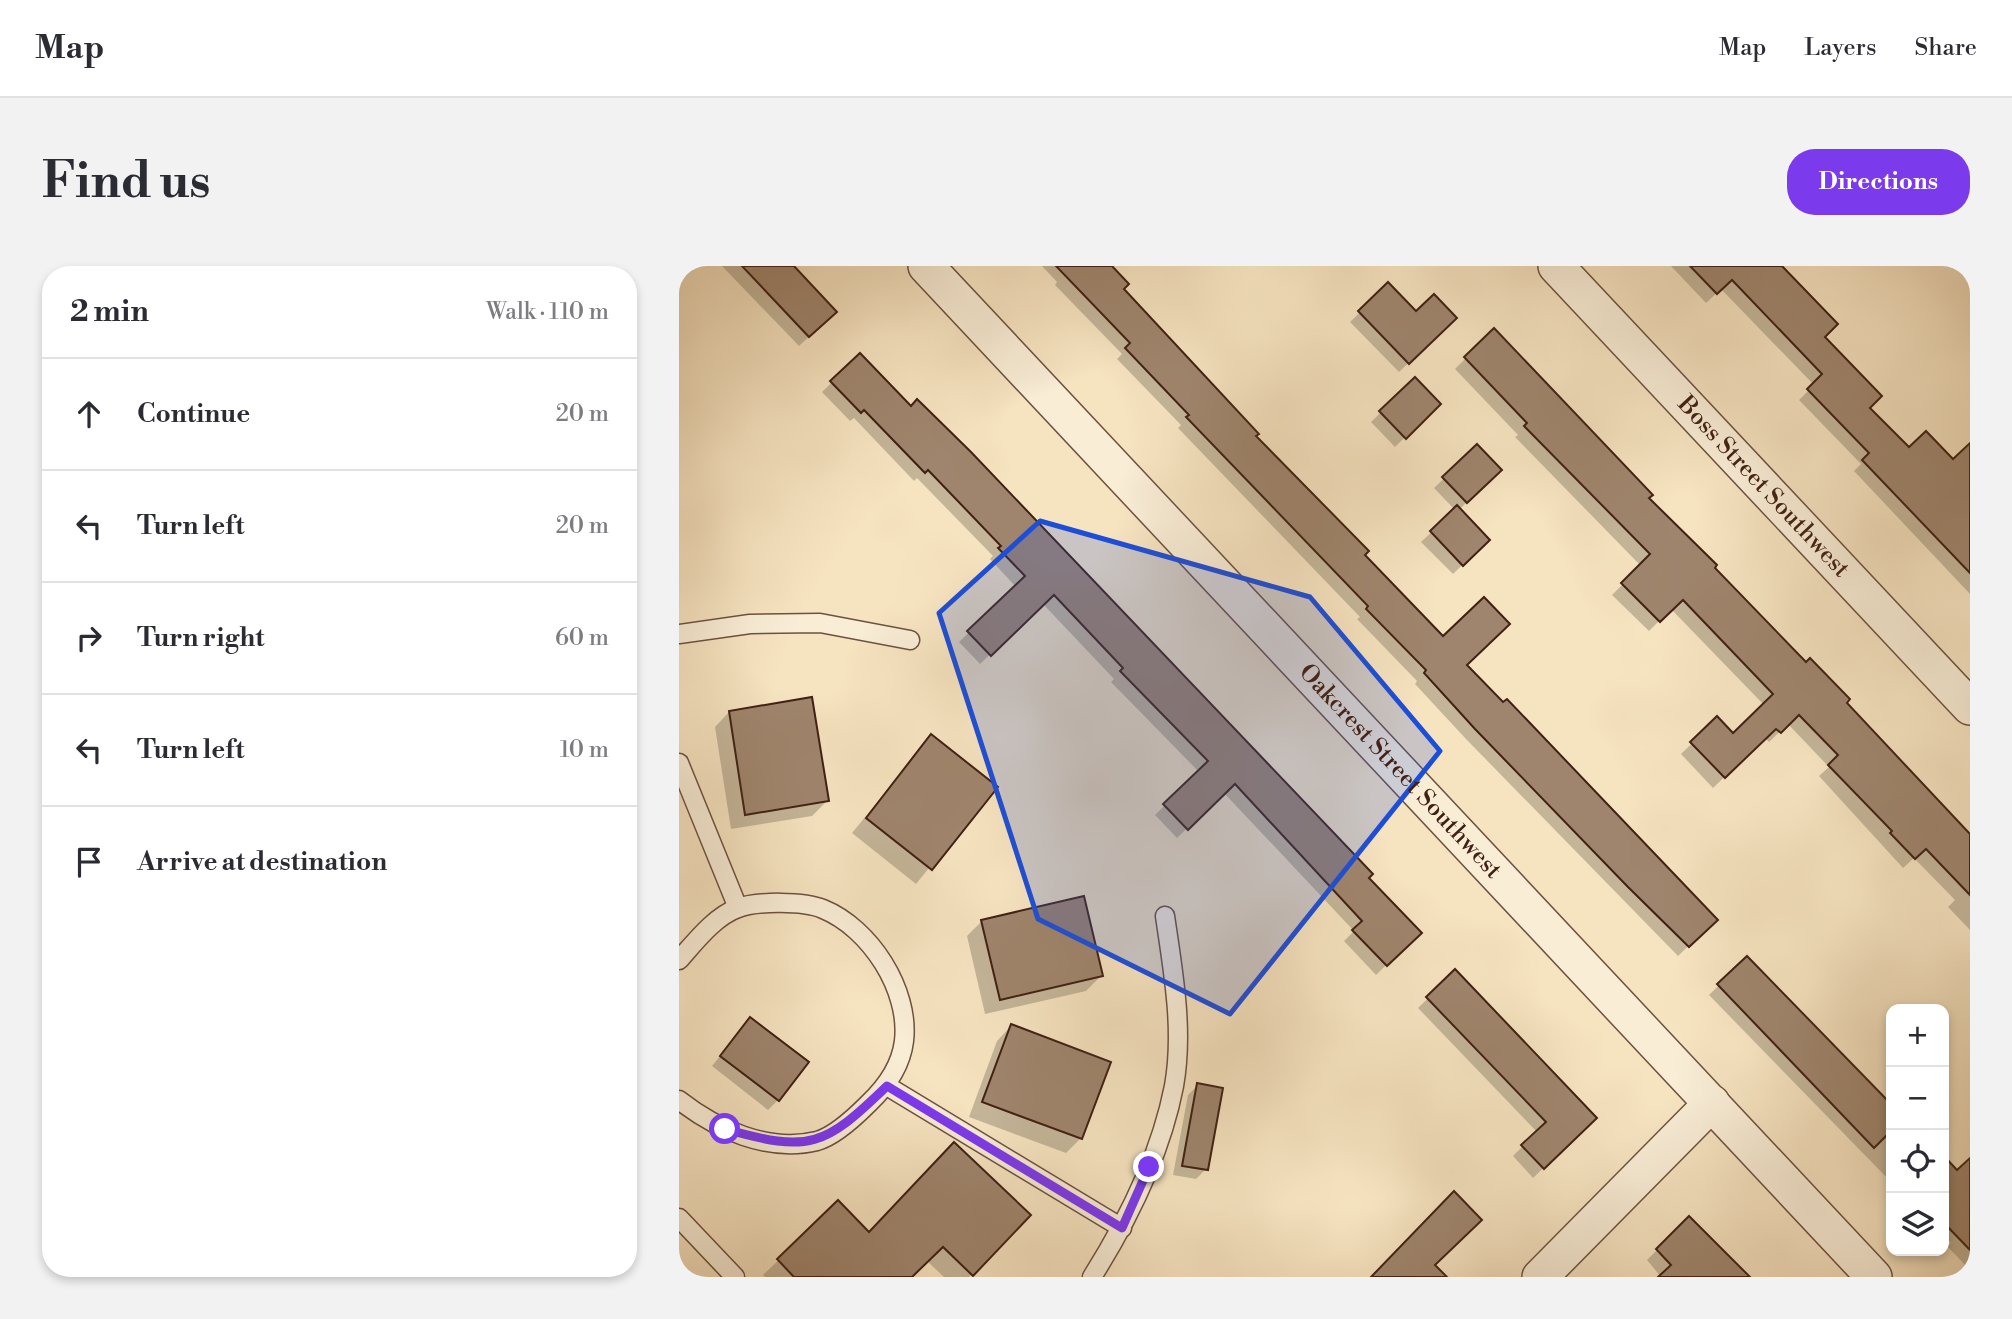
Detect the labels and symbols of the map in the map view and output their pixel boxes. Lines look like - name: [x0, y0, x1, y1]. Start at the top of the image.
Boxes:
- street label: Boss Street Southwest: [1670, 389, 1856, 584]
- street label: Oakcrest Street Southwest: [1292, 658, 1508, 886]
- route start: [709, 1113, 740, 1144]
- route end: [1133, 1151, 1164, 1182]

